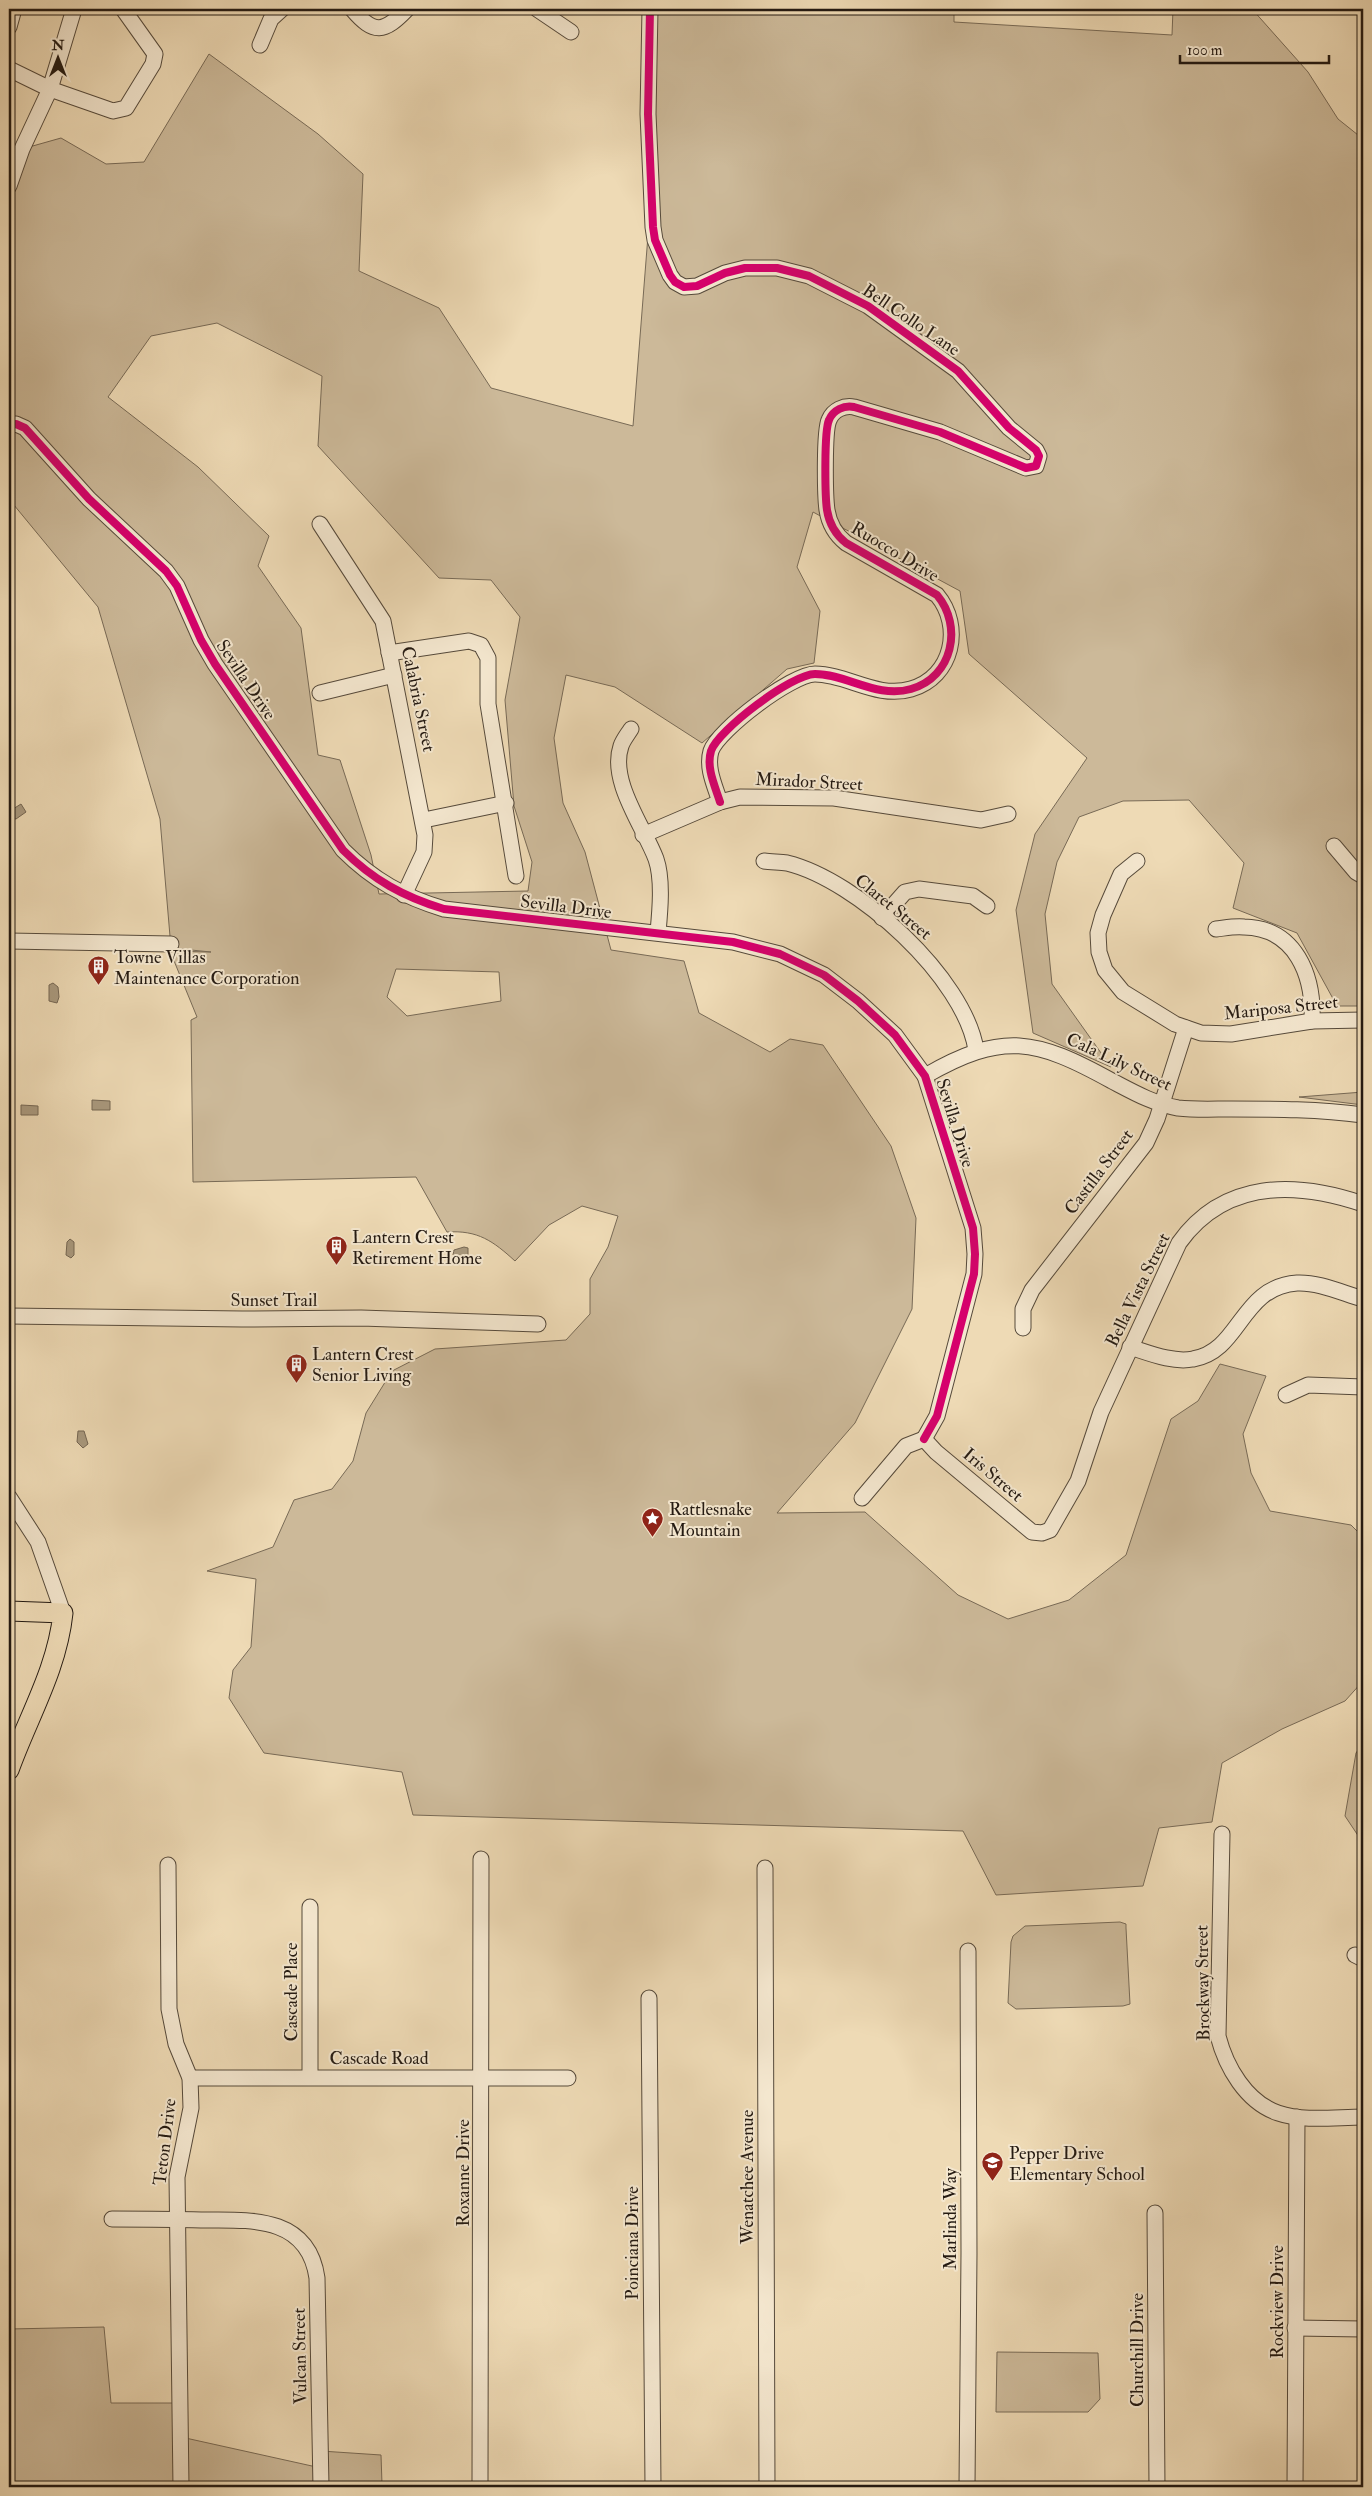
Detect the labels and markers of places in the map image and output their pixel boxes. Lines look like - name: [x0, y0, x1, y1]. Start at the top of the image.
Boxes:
- place label: Towne Villas Maintenance Corporation: [114, 946, 299, 990]
- building icon: Towne Villas Maintenance Corporation: [86, 955, 110, 986]
- place label: Lantern Crest Retirement Home: [352, 1226, 482, 1270]
- building icon: Lantern Crest Retirement Home: [324, 1235, 348, 1266]
- place label: Lantern Crest Senior Living: [312, 1343, 414, 1387]
- building icon: Lantern Crest Senior Living: [284, 1352, 308, 1383]
- place label: Rattlesnake Mountain: [669, 1498, 752, 1542]
- place icon: Rattlesnake Mountain: [641, 1507, 665, 1538]
- place label: Pepper Drive Elementary School: [1009, 2142, 1145, 2186]
- school or university icon: Pepper Drive Elementary School: [981, 2151, 1005, 2182]

